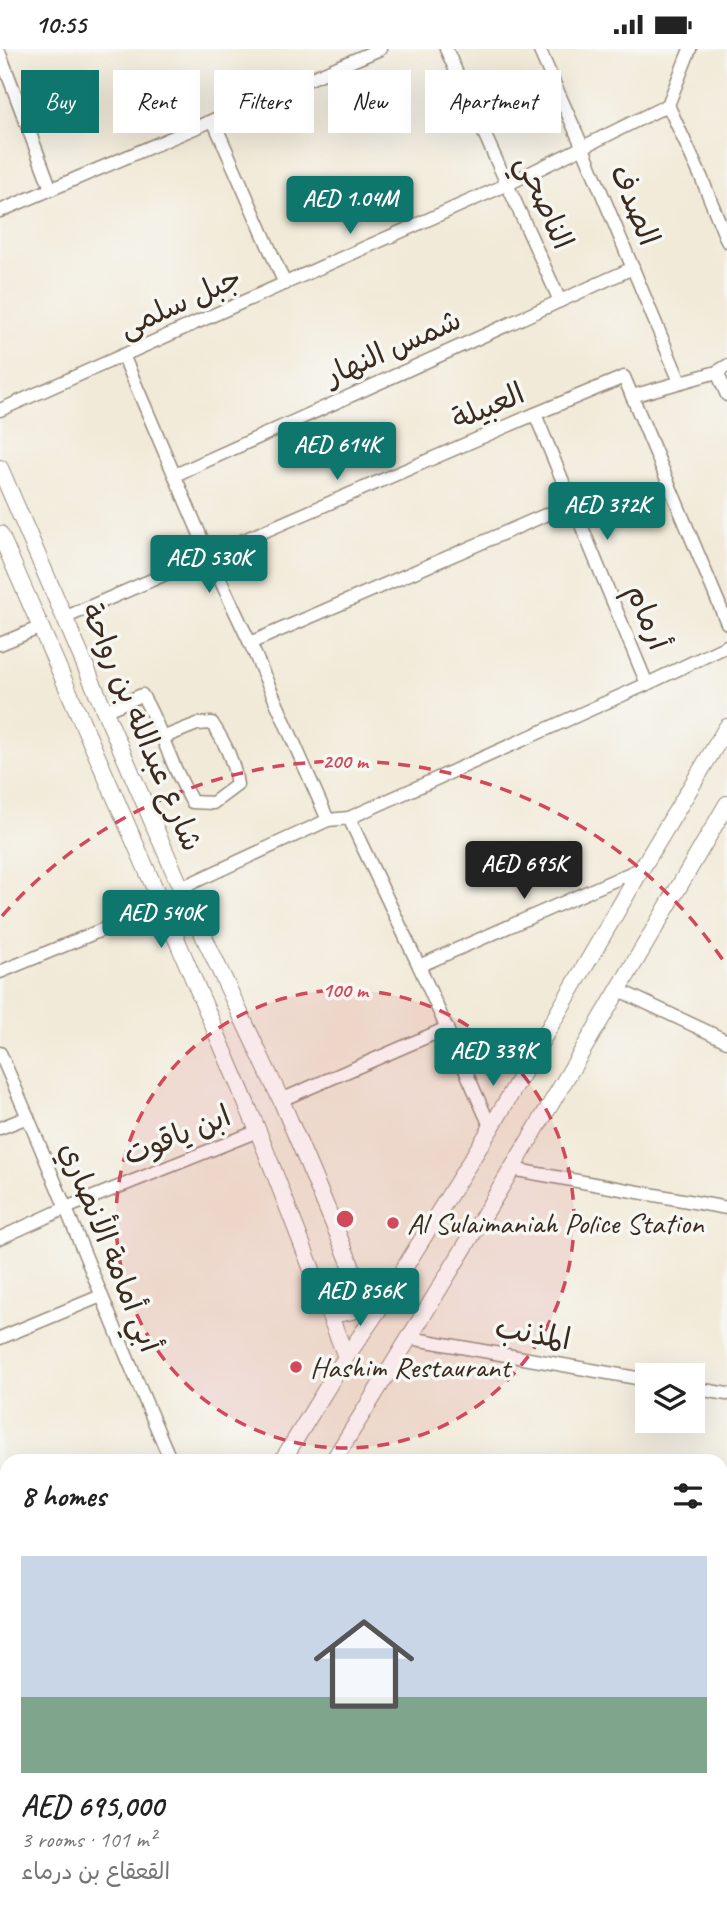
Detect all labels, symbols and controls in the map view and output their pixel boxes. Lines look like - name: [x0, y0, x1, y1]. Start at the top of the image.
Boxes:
- text: 10:55: [35, 8, 86, 41]
- chip: Buy: [21, 70, 99, 133]
- chip: Rent: [113, 70, 200, 133]
- chip: Filters: [214, 70, 314, 133]
- chip: New: [328, 70, 411, 133]
- chip: Apartment: [425, 70, 561, 133]
- street label: الناصحي: [501, 149, 583, 258]
- street label: الصدف: [602, 159, 668, 251]
- pin: AED 1.04M: [270, 177, 430, 236]
- text: AED 1.04M: [302, 184, 398, 213]
- street label: جبل سلمى: [113, 258, 247, 346]
- street label: شمس النهار: [316, 300, 467, 395]
- street label: العبيلة: [446, 374, 530, 438]
- pin: AED 614K: [265, 423, 409, 482]
- text: AED 614K: [294, 430, 380, 459]
- pin: AED 372K: [535, 483, 679, 542]
- text: AED 372K: [564, 490, 650, 519]
- pin: AED 530K: [137, 535, 281, 595]
- text: AED 530K: [166, 543, 252, 572]
- street label: أرمام: [615, 579, 678, 657]
- street label: شارع عبدالله بن رواحة: [71, 597, 211, 858]
- text: 200 m: [322, 748, 370, 774]
- pin: AED 695K: [452, 841, 596, 901]
- text: AED 695K: [481, 849, 567, 878]
- pin: AED 540K: [89, 891, 233, 950]
- text: AED 540K: [118, 898, 204, 927]
- text: 100 m: [322, 977, 370, 1003]
- pin: AED 339K: [421, 1028, 565, 1088]
- text: AED 339K: [450, 1036, 536, 1065]
- street label: ابن ياقوت: [118, 1096, 236, 1174]
- street label: أبي أمامة الأنصاري: [44, 1136, 170, 1360]
- place label: Al Sulaimaniah Police Station: [407, 1204, 705, 1242]
- centre of rings: [333, 1207, 357, 1231]
- marker: Al Sulaimaniah Police Station: [385, 1215, 401, 1231]
- pin: AED 856K: [288, 1269, 432, 1328]
- text: AED 856K: [317, 1276, 403, 1305]
- street label: المذنب: [492, 1308, 574, 1358]
- place label: Hashim Restaurant: [310, 1348, 513, 1386]
- marker: Hashim Restaurant: [288, 1359, 304, 1375]
- map controls: [635, 1363, 705, 1433]
- button: layers: [635, 1363, 705, 1433]
- text: 8 homes: [21, 1477, 106, 1515]
- icon: filters: [669, 1477, 707, 1515]
- icon: home: [301, 1601, 427, 1727]
- text: AED 695,000: [21, 1787, 163, 1825]
- text: 3 rooms · 101 m²: [21, 1825, 156, 1854]
- text: القعقاع بن درماء: [21, 1857, 170, 1886]

